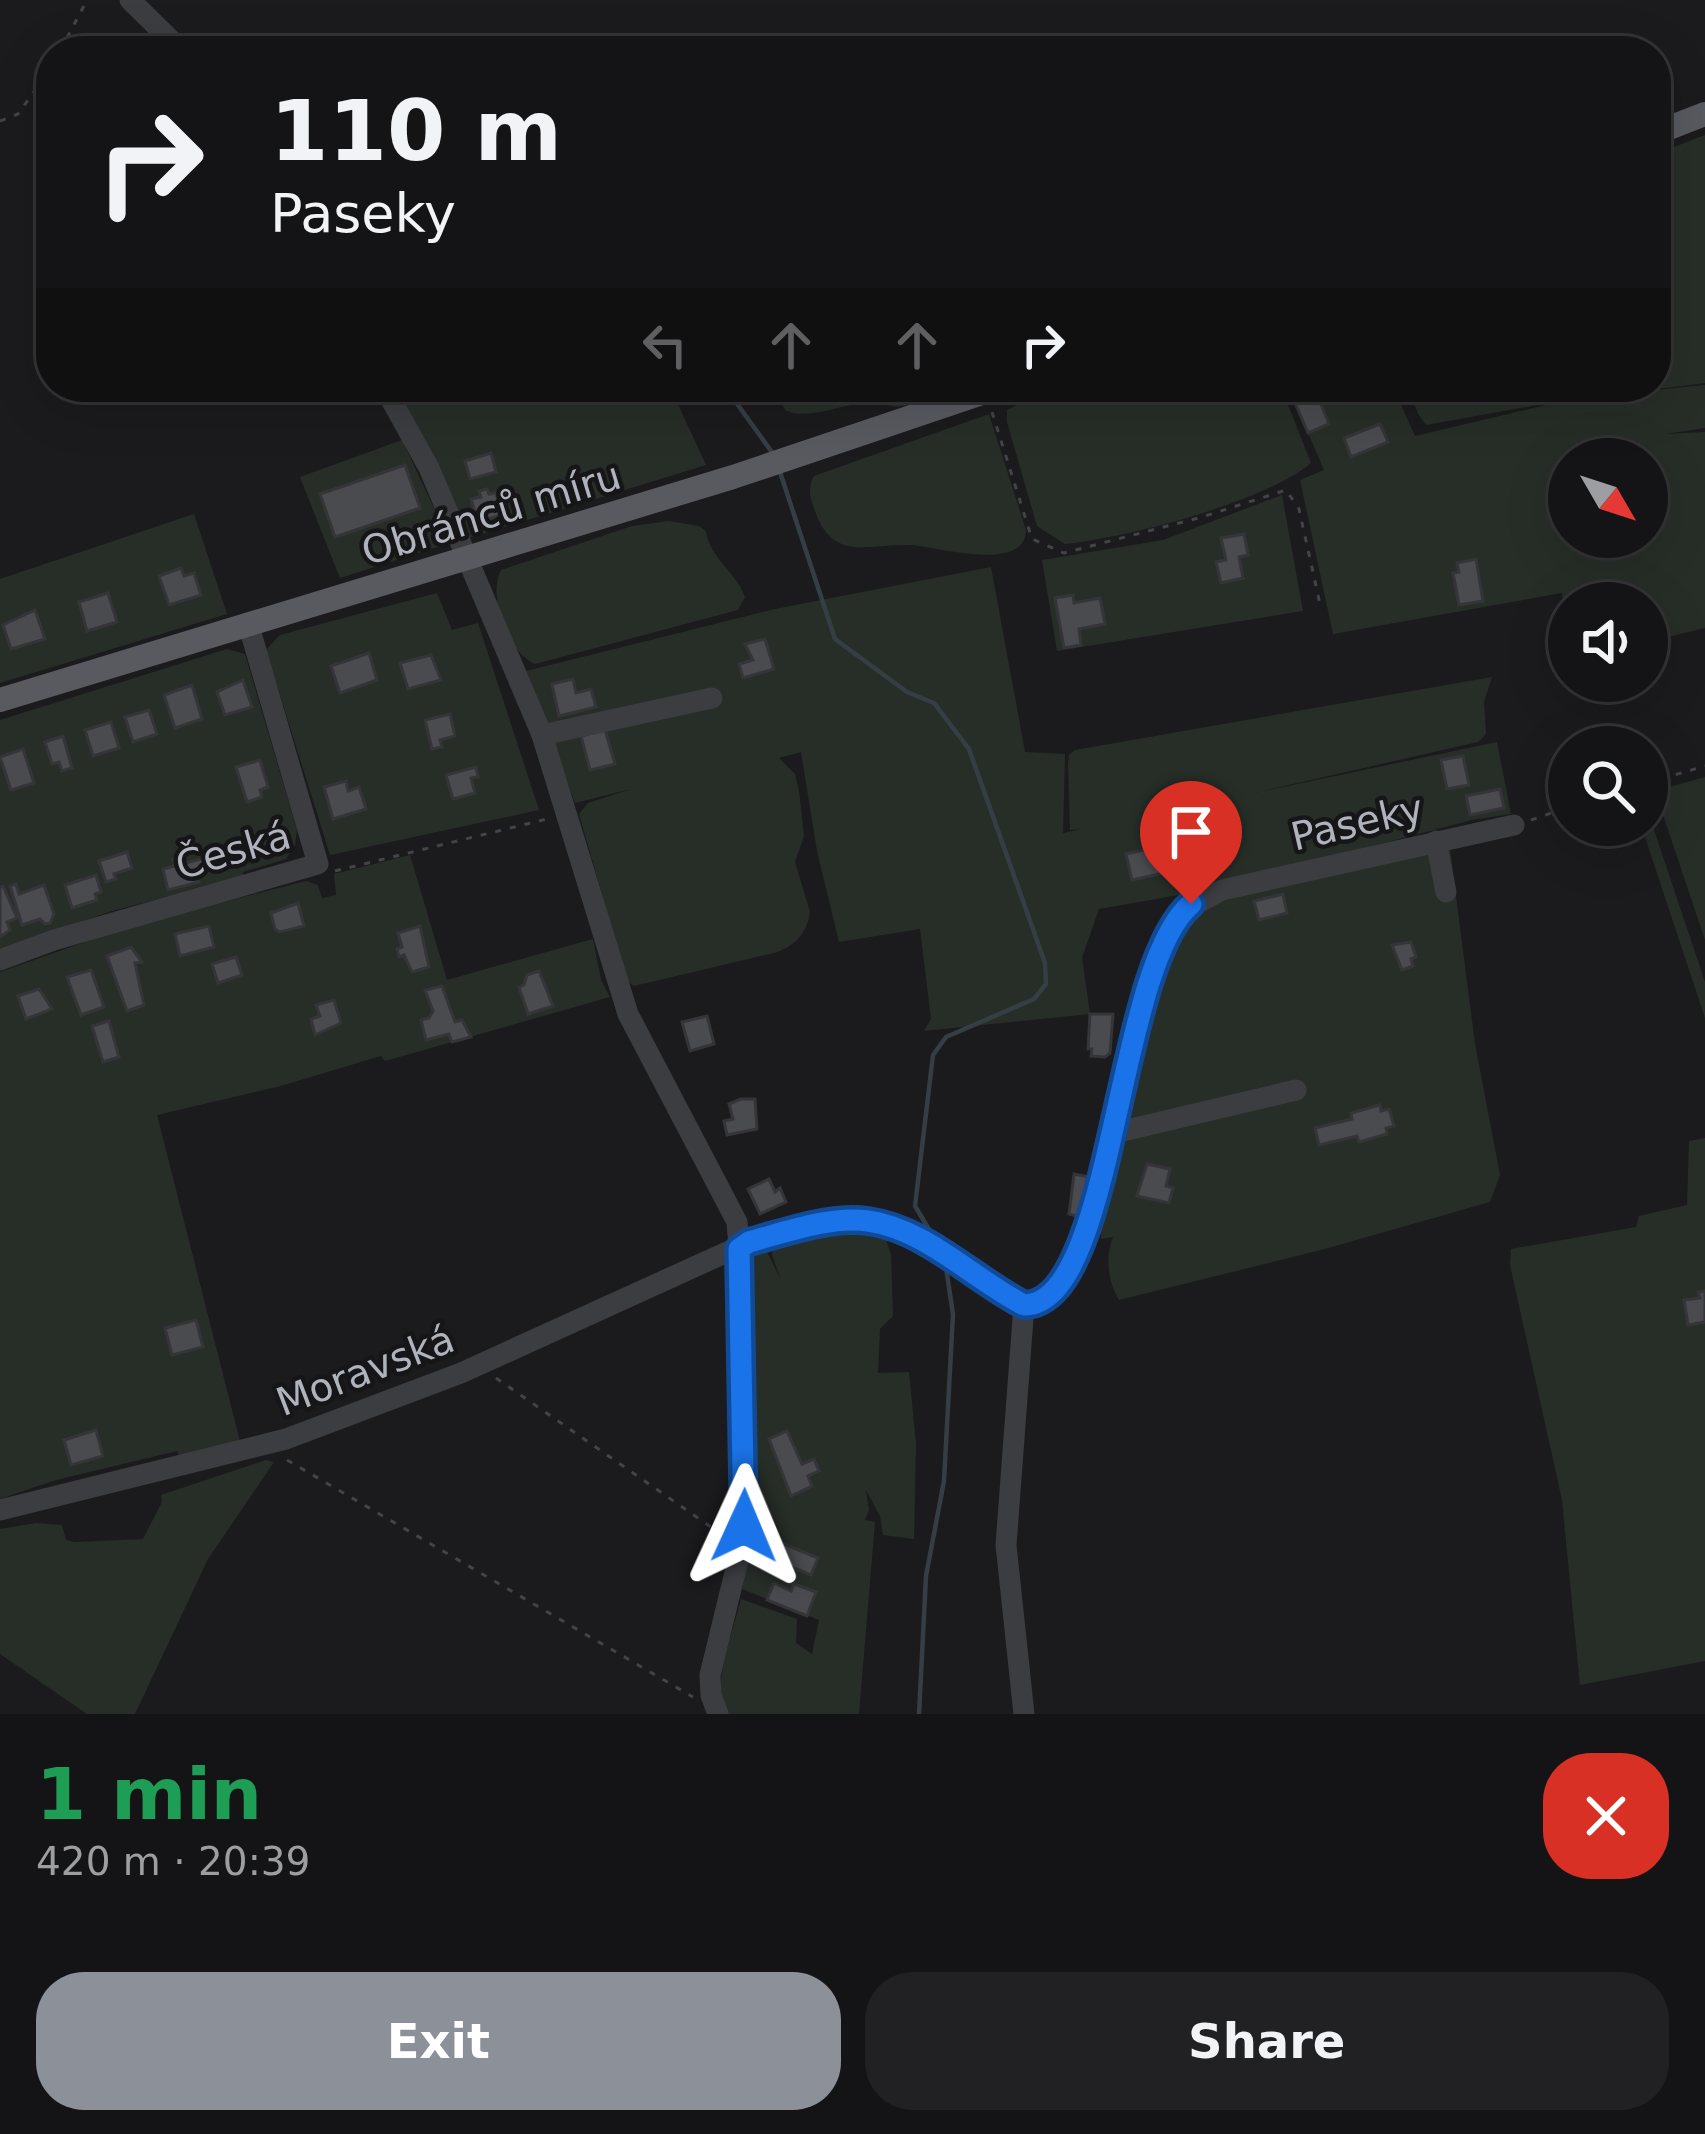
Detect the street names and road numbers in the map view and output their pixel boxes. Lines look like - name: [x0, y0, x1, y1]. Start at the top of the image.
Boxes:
- street label: Obránců míru: [356, 453, 626, 574]
- street label: Paseky: [1287, 785, 1428, 860]
- street label: Česká: [170, 812, 296, 888]
- street label: Moravská: [270, 1316, 460, 1425]

